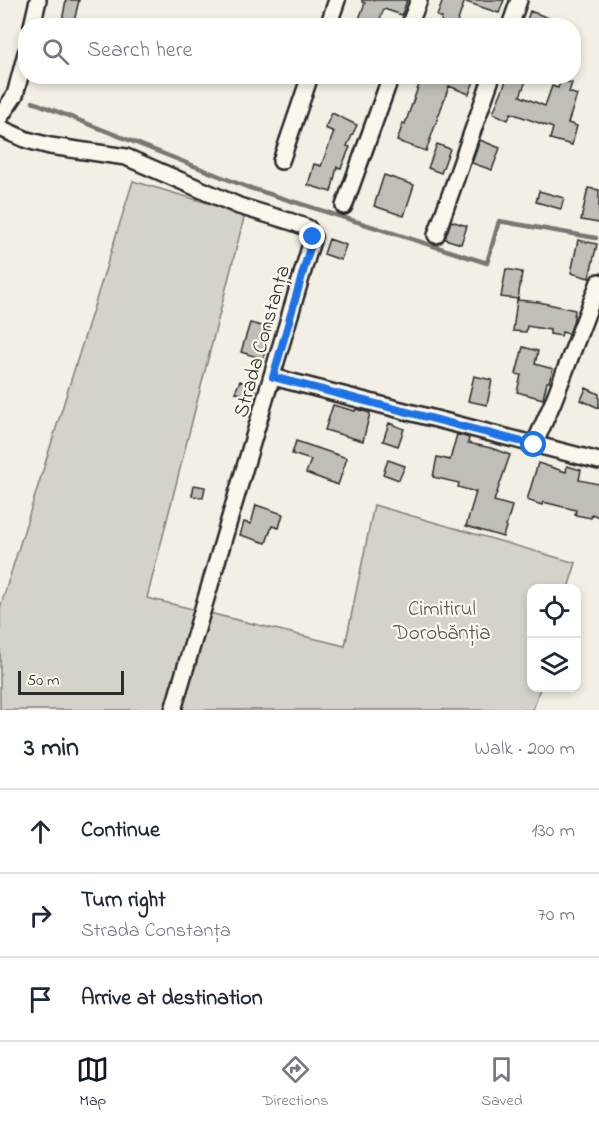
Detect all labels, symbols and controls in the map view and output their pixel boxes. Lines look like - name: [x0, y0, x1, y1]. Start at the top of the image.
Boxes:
- search box: [18, 18, 581, 84]
- icon: search: [39, 35, 72, 68]
- text: Search here: [87, 35, 192, 67]
- route end: [299, 223, 325, 249]
- street label: Strada Constanța: [227, 262, 299, 421]
- route start: [520, 431, 546, 457]
- map controls: [527, 584, 581, 692]
- button: locate: [527, 584, 581, 638]
- park label: Cimitirul Dorobănția: [392, 595, 491, 649]
- button: layers: [527, 638, 581, 692]
- scale bar: [18, 668, 124, 696]
- text: 50 m: [27, 669, 59, 693]
- text: 3 min: [24, 730, 79, 768]
- text: Walk · 200 m: [475, 735, 575, 764]
- icon: ahead: [24, 815, 57, 848]
- text: Continue: [81, 815, 160, 847]
- text: 130 m: [531, 817, 575, 846]
- text: Turn right: [81, 885, 166, 917]
- icon: right: [24, 899, 57, 932]
- text: 70 m: [538, 901, 575, 930]
- text: Strada Constanța: [81, 917, 231, 946]
- icon: arrive: [24, 983, 57, 1016]
- text: Arrive at destination: [81, 983, 263, 1015]
- tab: Map: [76, 1053, 109, 1113]
- tab: Directions: [262, 1053, 328, 1113]
- tab: Saved: [481, 1053, 523, 1113]

